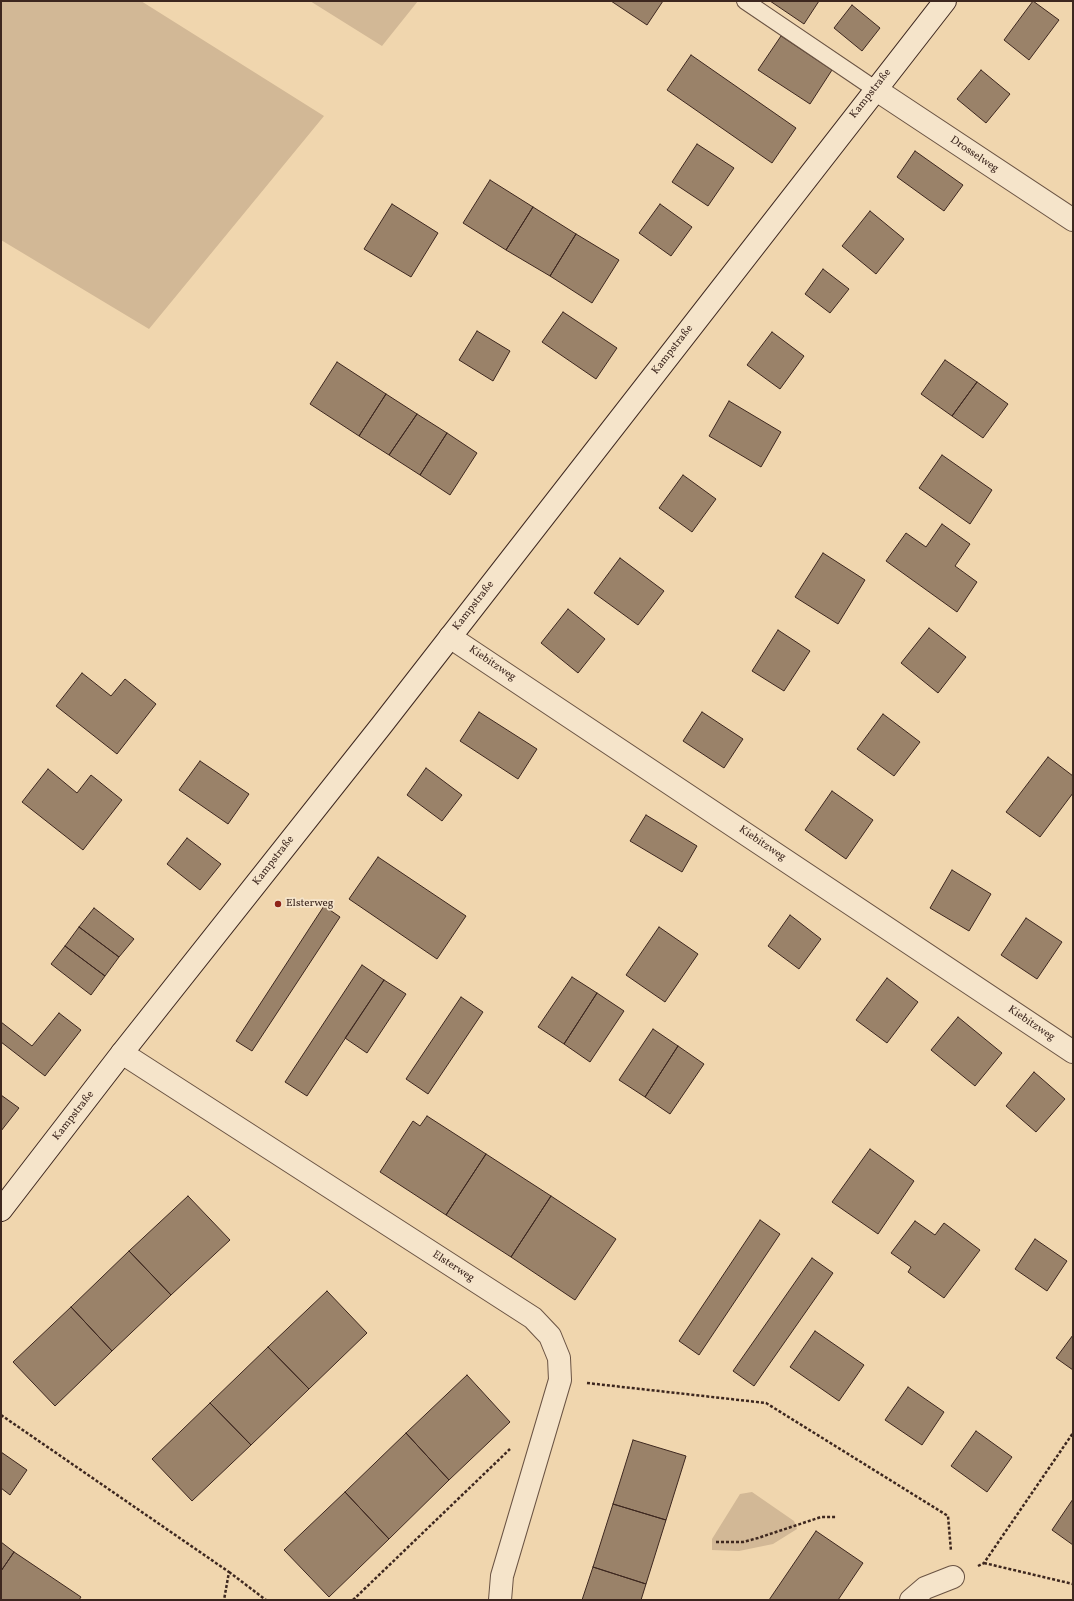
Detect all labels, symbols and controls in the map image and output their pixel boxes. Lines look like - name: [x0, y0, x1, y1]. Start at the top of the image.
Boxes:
- street label: Kampstraße: [848, 67, 894, 121]
- street label: Drosselweg: [947, 134, 1001, 176]
- street label: Kampstraße: [650, 323, 696, 377]
- street label: Kampstraße: [451, 579, 497, 633]
- street label: Kiebitzweg: [466, 643, 518, 685]
- street label: Kiebitzweg: [736, 823, 788, 865]
- street label: Kampstraße: [251, 834, 297, 888]
- place label: Elsterweg: [286, 897, 333, 911]
- marker: Elsterweg: [273, 899, 283, 909]
- street label: Kiebitzweg: [1005, 1003, 1057, 1045]
- street label: Kampstraße: [51, 1089, 97, 1143]
- street label: Elsterweg: [430, 1249, 476, 1285]

